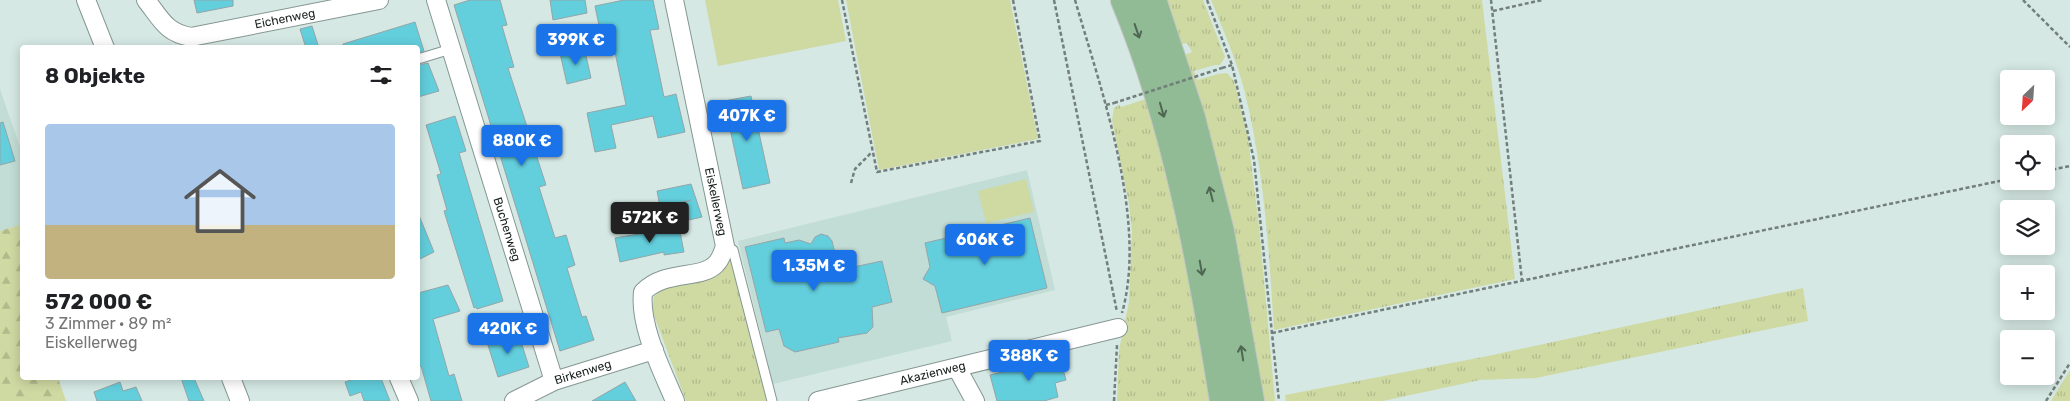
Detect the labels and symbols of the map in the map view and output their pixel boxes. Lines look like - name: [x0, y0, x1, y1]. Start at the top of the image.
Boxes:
- street label: Eichenweg: [253, 6, 316, 31]
- pin: 399K €: [535, 23, 617, 66]
- one-way arrow: [1133, 23, 1142, 39]
- north arrow: [2000, 70, 2055, 125]
- pin: 407K €: [706, 100, 788, 142]
- one-way arrow: [1158, 101, 1168, 117]
- pin: 880K €: [481, 124, 563, 167]
- street label: Eiskellerweg: [702, 166, 730, 237]
- one-way arrow: [1206, 186, 1215, 202]
- street label: Buchenweg: [490, 195, 524, 263]
- pin: 572K €: [609, 202, 691, 244]
- pin: 606K €: [944, 224, 1026, 266]
- pin: 1.35M €: [768, 250, 860, 292]
- one-way arrow: [1197, 259, 1206, 275]
- pin: 420K €: [467, 312, 549, 355]
- pin: 388K €: [988, 340, 1070, 382]
- one-way arrow: [1237, 345, 1247, 361]
- street label: Birkenweg: [553, 357, 613, 387]
- street label: Akazienweg: [898, 358, 967, 388]

